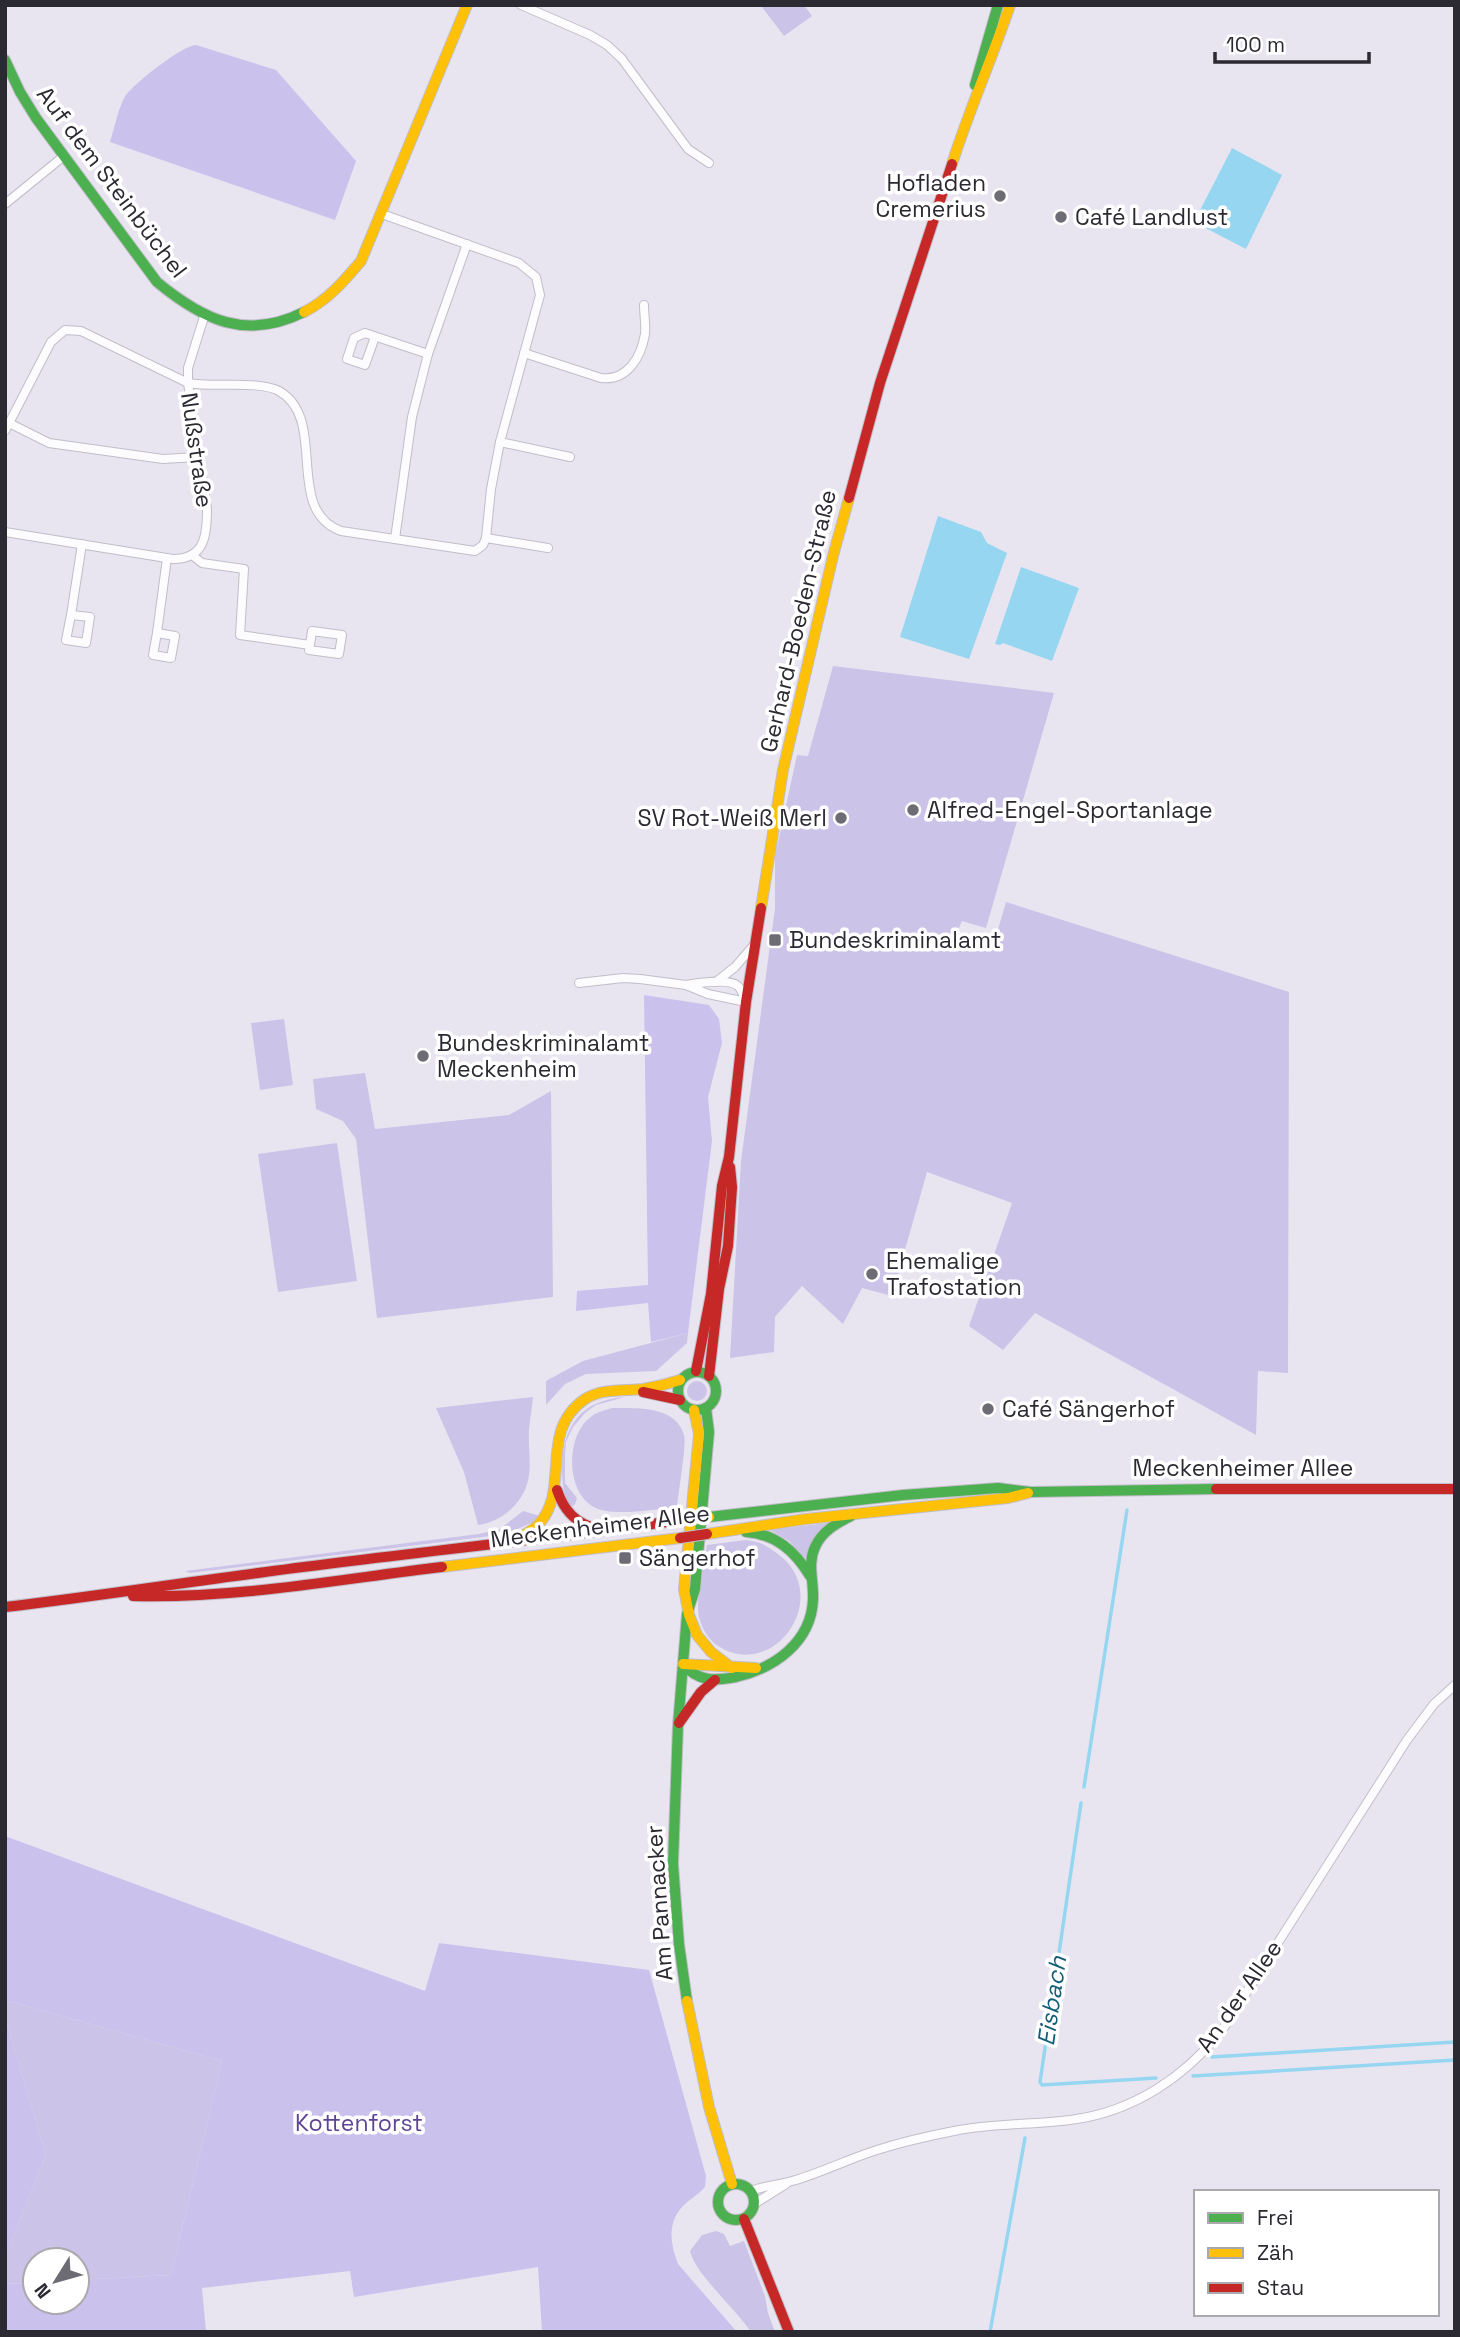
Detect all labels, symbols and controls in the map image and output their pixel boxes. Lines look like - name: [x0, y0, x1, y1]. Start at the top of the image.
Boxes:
- scale bar: [1215, 21, 1369, 65]
- text: 100 m: [1226, 31, 1285, 58]
- street label: Auf dem Steinbüchel: [30, 80, 194, 284]
- place label: Hofladen Cremerius: [875, 168, 986, 224]
- marker: Hofladen Cremerius: [992, 188, 1008, 204]
- place label: Café Landlust: [1075, 202, 1228, 232]
- marker: Café Landlust: [1053, 209, 1069, 225]
- street label: Nußstraße: [174, 391, 220, 509]
- street label: Gerhard-Boeden-Straße: [753, 487, 843, 755]
- place label: Alfred-Engel-Sportanlage: [927, 795, 1213, 825]
- marker: Alfred-Engel-Sportanlage: [905, 802, 921, 818]
- place label: SV Rot-Weiß Merl: [638, 803, 827, 833]
- marker: SV Rot-Weiß Merl: [833, 810, 849, 826]
- place label: Bundeskriminalamt: [789, 925, 1001, 955]
- marker: Bundeskriminalamt: [767, 932, 783, 948]
- place label: Bundeskriminalamt Meckenheim: [437, 1028, 649, 1084]
- marker: Bundeskriminalamt Meckenheim: [415, 1048, 431, 1064]
- place label: Ehemalige Trafostation: [886, 1246, 1022, 1302]
- marker: Ehemalige Trafostation: [864, 1266, 880, 1282]
- place label: Café Sängerhof: [1002, 1394, 1175, 1424]
- marker: Café Sängerhof: [980, 1401, 996, 1417]
- street label: Meckenheimer Allee: [1133, 1453, 1353, 1483]
- street label: Meckenheimer Allee: [489, 1498, 711, 1554]
- place label: Sängerhof: [639, 1543, 756, 1573]
- marker: Sängerhof: [617, 1550, 633, 1566]
- street label: Am Pannacker: [639, 1824, 679, 1982]
- street label: An der Allee: [1189, 1934, 1289, 2058]
- water label: Eisbach: [1030, 1953, 1073, 2048]
- park label: Kottenforst: [295, 2108, 423, 2138]
- legend: [1194, 2190, 1439, 2316]
- text: Frei: [1257, 2204, 1293, 2231]
- text: Zäh: [1257, 2239, 1294, 2266]
- north arrow: [21, 2246, 91, 2316]
- text: Stau: [1257, 2274, 1304, 2301]
- text: N: [29, 2278, 57, 2304]

